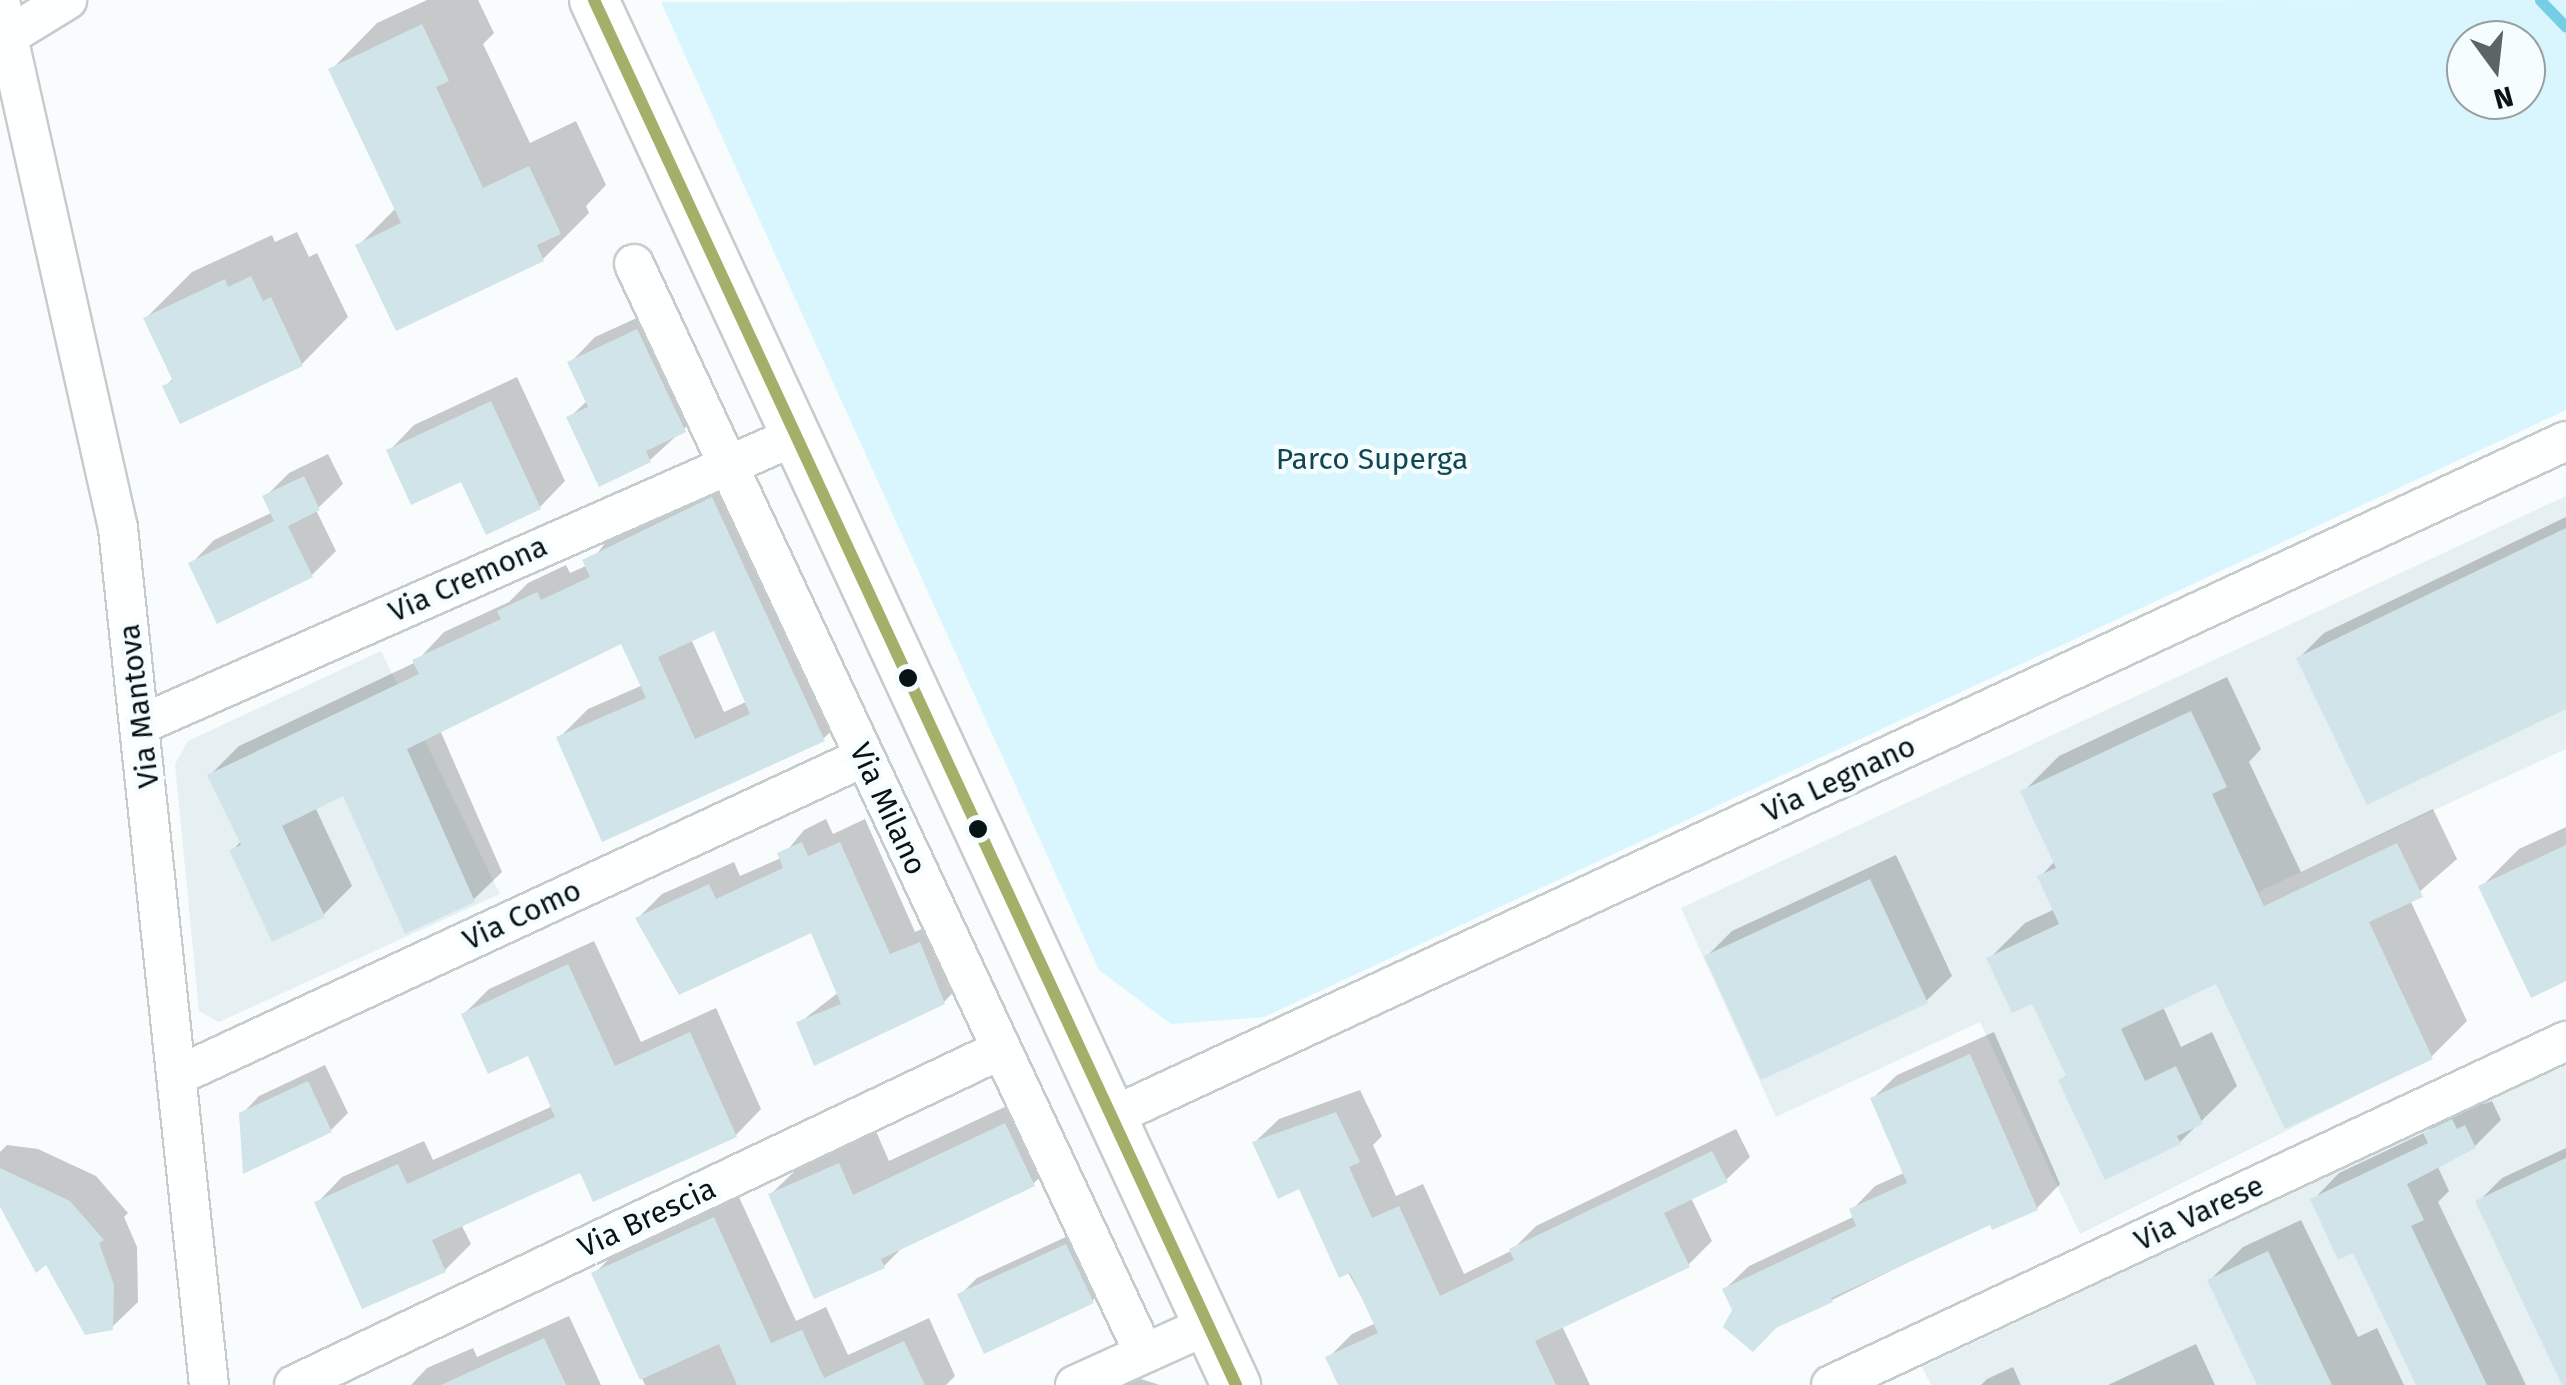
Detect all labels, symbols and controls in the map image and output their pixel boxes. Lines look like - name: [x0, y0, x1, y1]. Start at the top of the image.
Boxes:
- north arrow: [2446, 20, 2546, 120]
- text: N: [2490, 79, 2517, 116]
- park label: Parco Superga: [1276, 441, 1468, 477]
- street label: Via Cremona: [383, 528, 553, 630]
- street label: Via Mantova: [111, 622, 167, 790]
- unlabelled marker: [898, 668, 918, 688]
- street label: Via Legnano: [1757, 728, 1921, 830]
- street label: Via Milano: [842, 737, 934, 881]
- unlabelled marker: [968, 819, 988, 839]
- street label: Via Como: [457, 872, 587, 958]
- street label: Via Varese: [2129, 1167, 2269, 1259]
- street label: Via Brescia: [572, 1170, 722, 1266]

